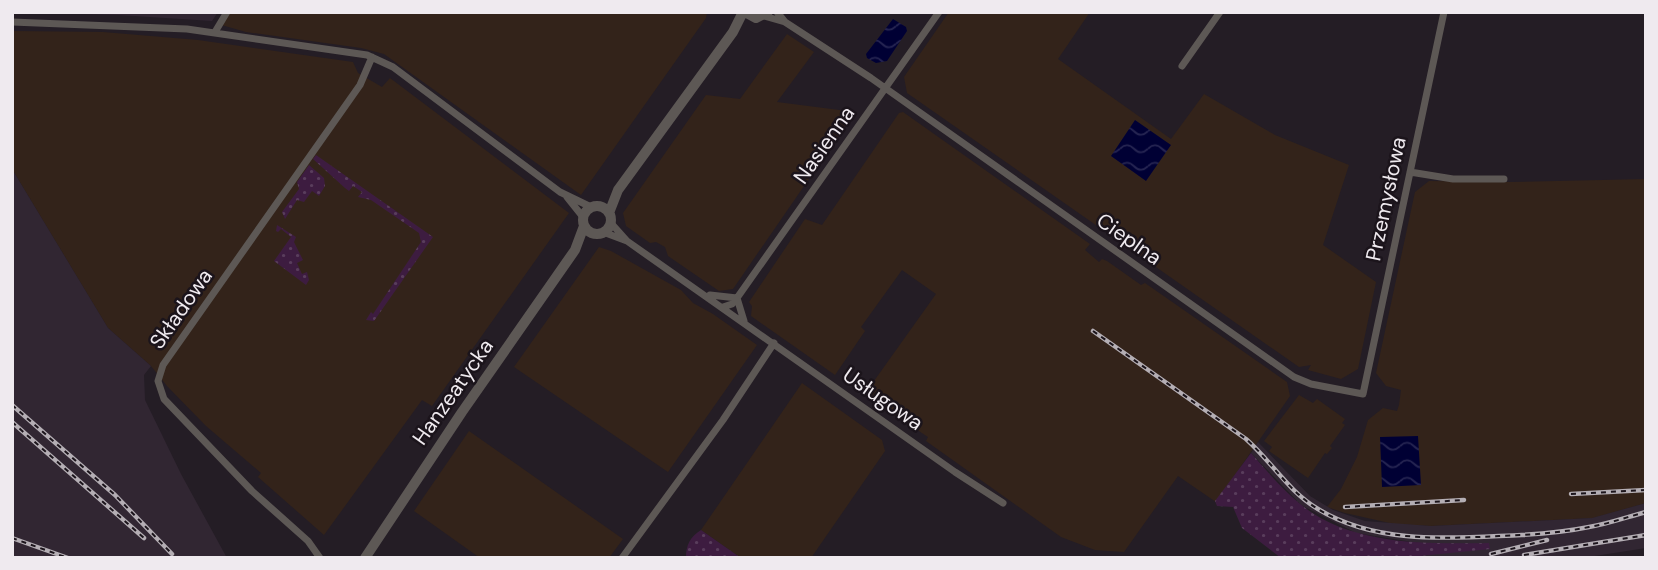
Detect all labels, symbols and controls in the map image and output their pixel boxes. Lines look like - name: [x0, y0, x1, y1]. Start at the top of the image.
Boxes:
- street label: Nasienna: [787, 101, 861, 189]
- street label: Przemysłowa: [1359, 135, 1413, 263]
- street label: Cieplna: [1091, 206, 1167, 272]
- street label: Składowa: [143, 263, 219, 355]
- street label: Hanzeatycka: [406, 333, 500, 451]
- street label: Usługowa: [837, 361, 929, 437]

